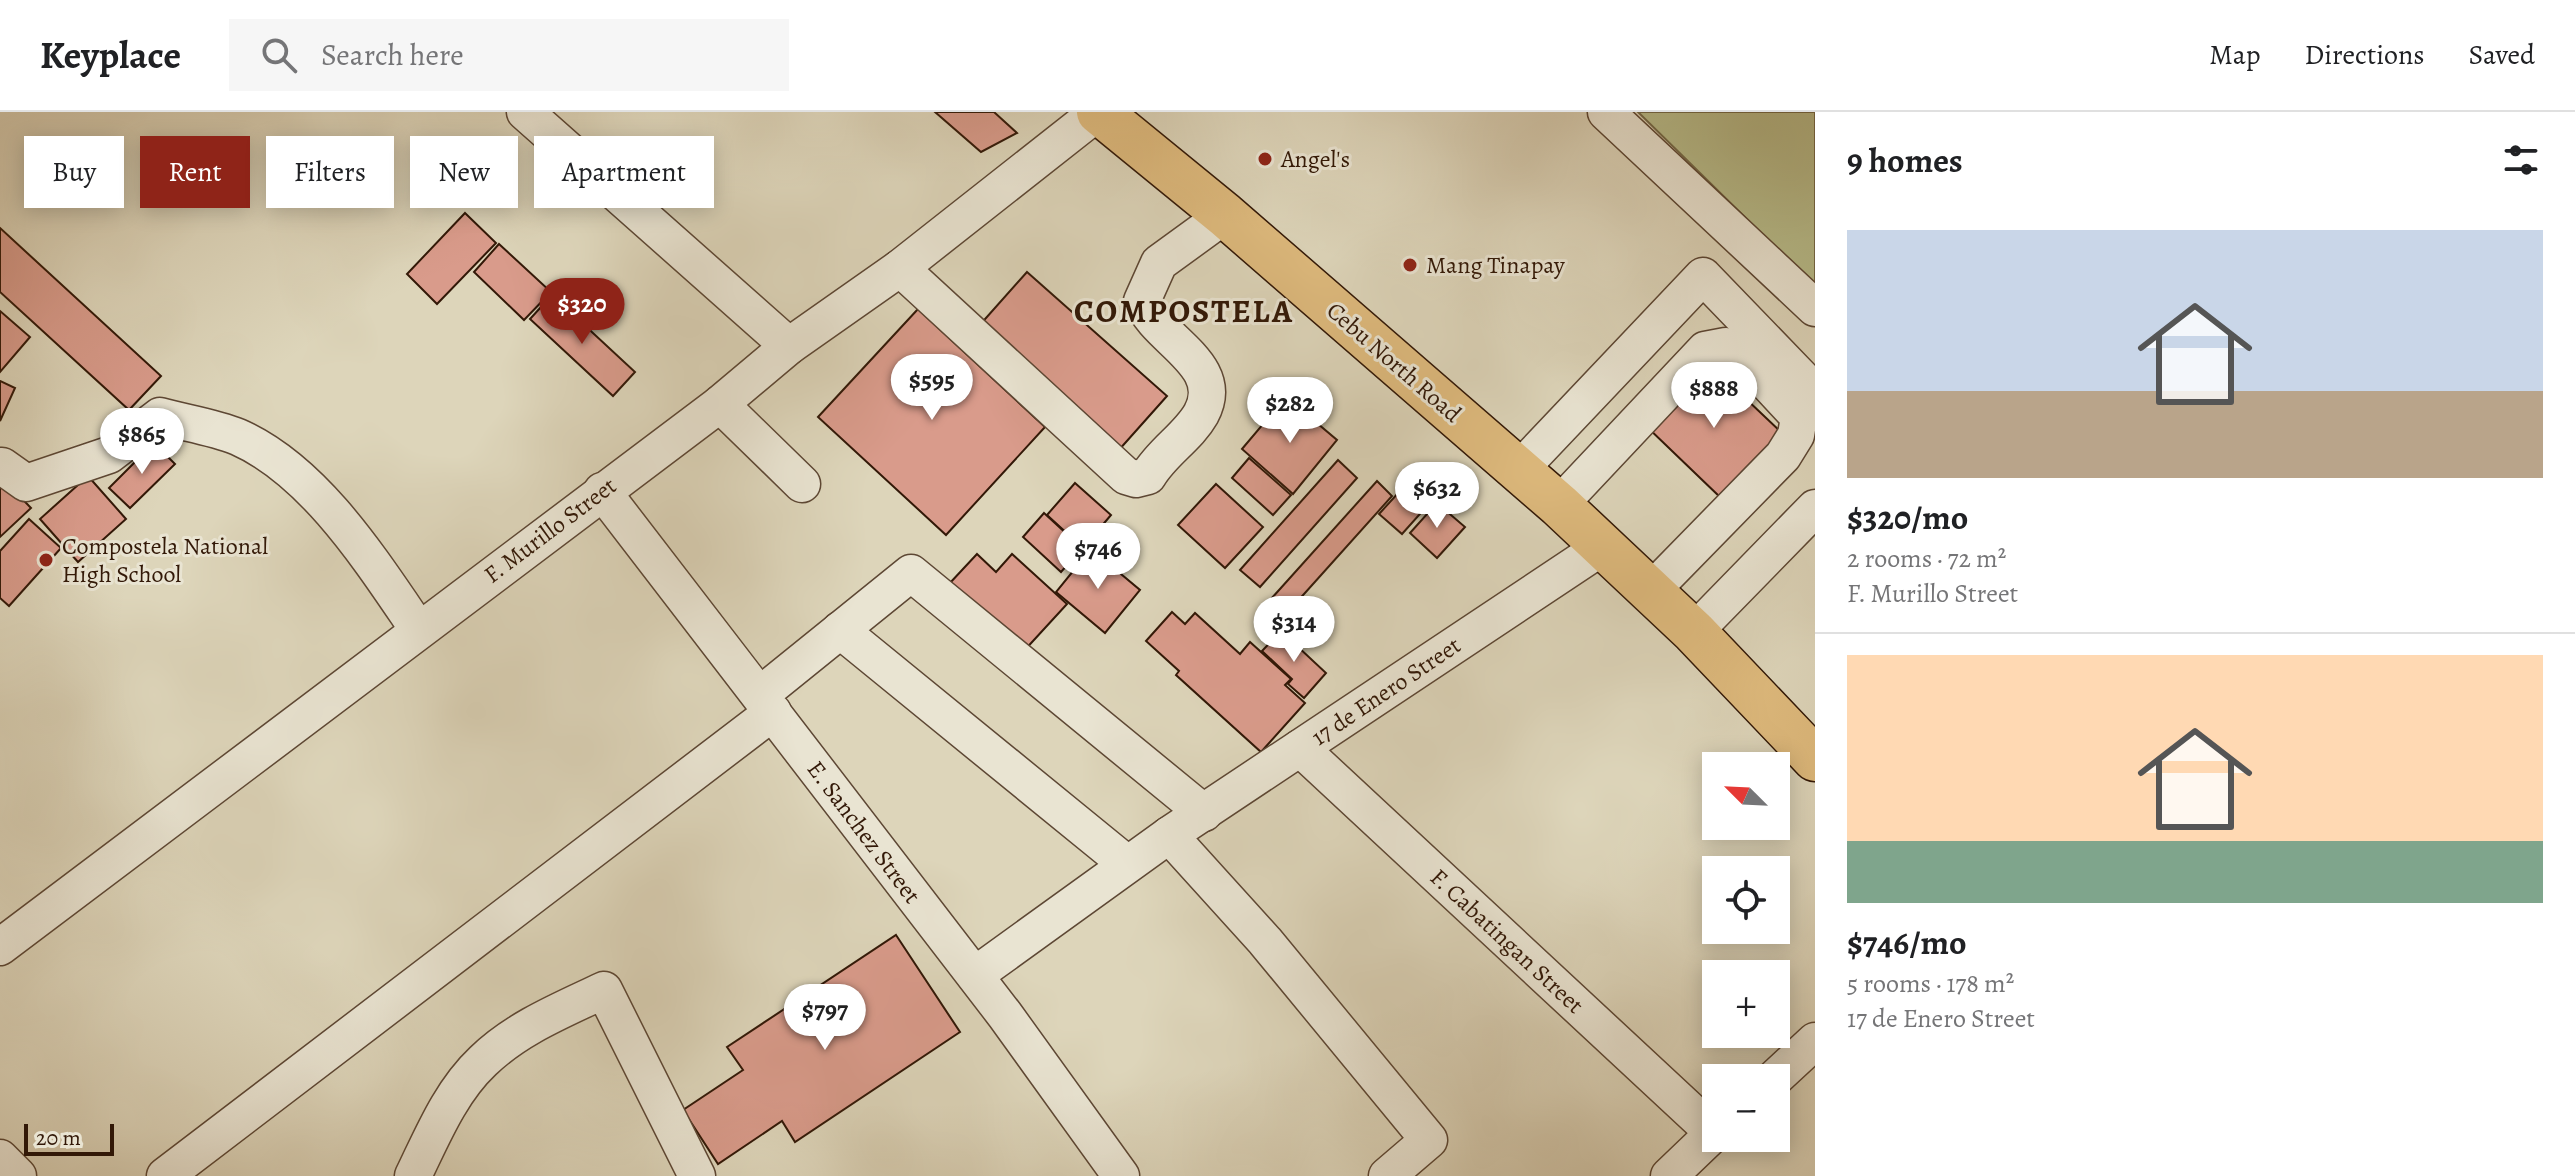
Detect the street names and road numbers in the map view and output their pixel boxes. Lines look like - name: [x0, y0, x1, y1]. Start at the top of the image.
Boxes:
- street label: Cebu North Road: [1320, 295, 1468, 429]
- street label: F. Murillo Street: [477, 470, 623, 590]
- street label: 17 de Enero Street: [1305, 629, 1467, 753]
- street label: E. Sanchez Street: [800, 754, 928, 910]
- street label: F. Cabatingan Street: [1423, 861, 1591, 1021]

